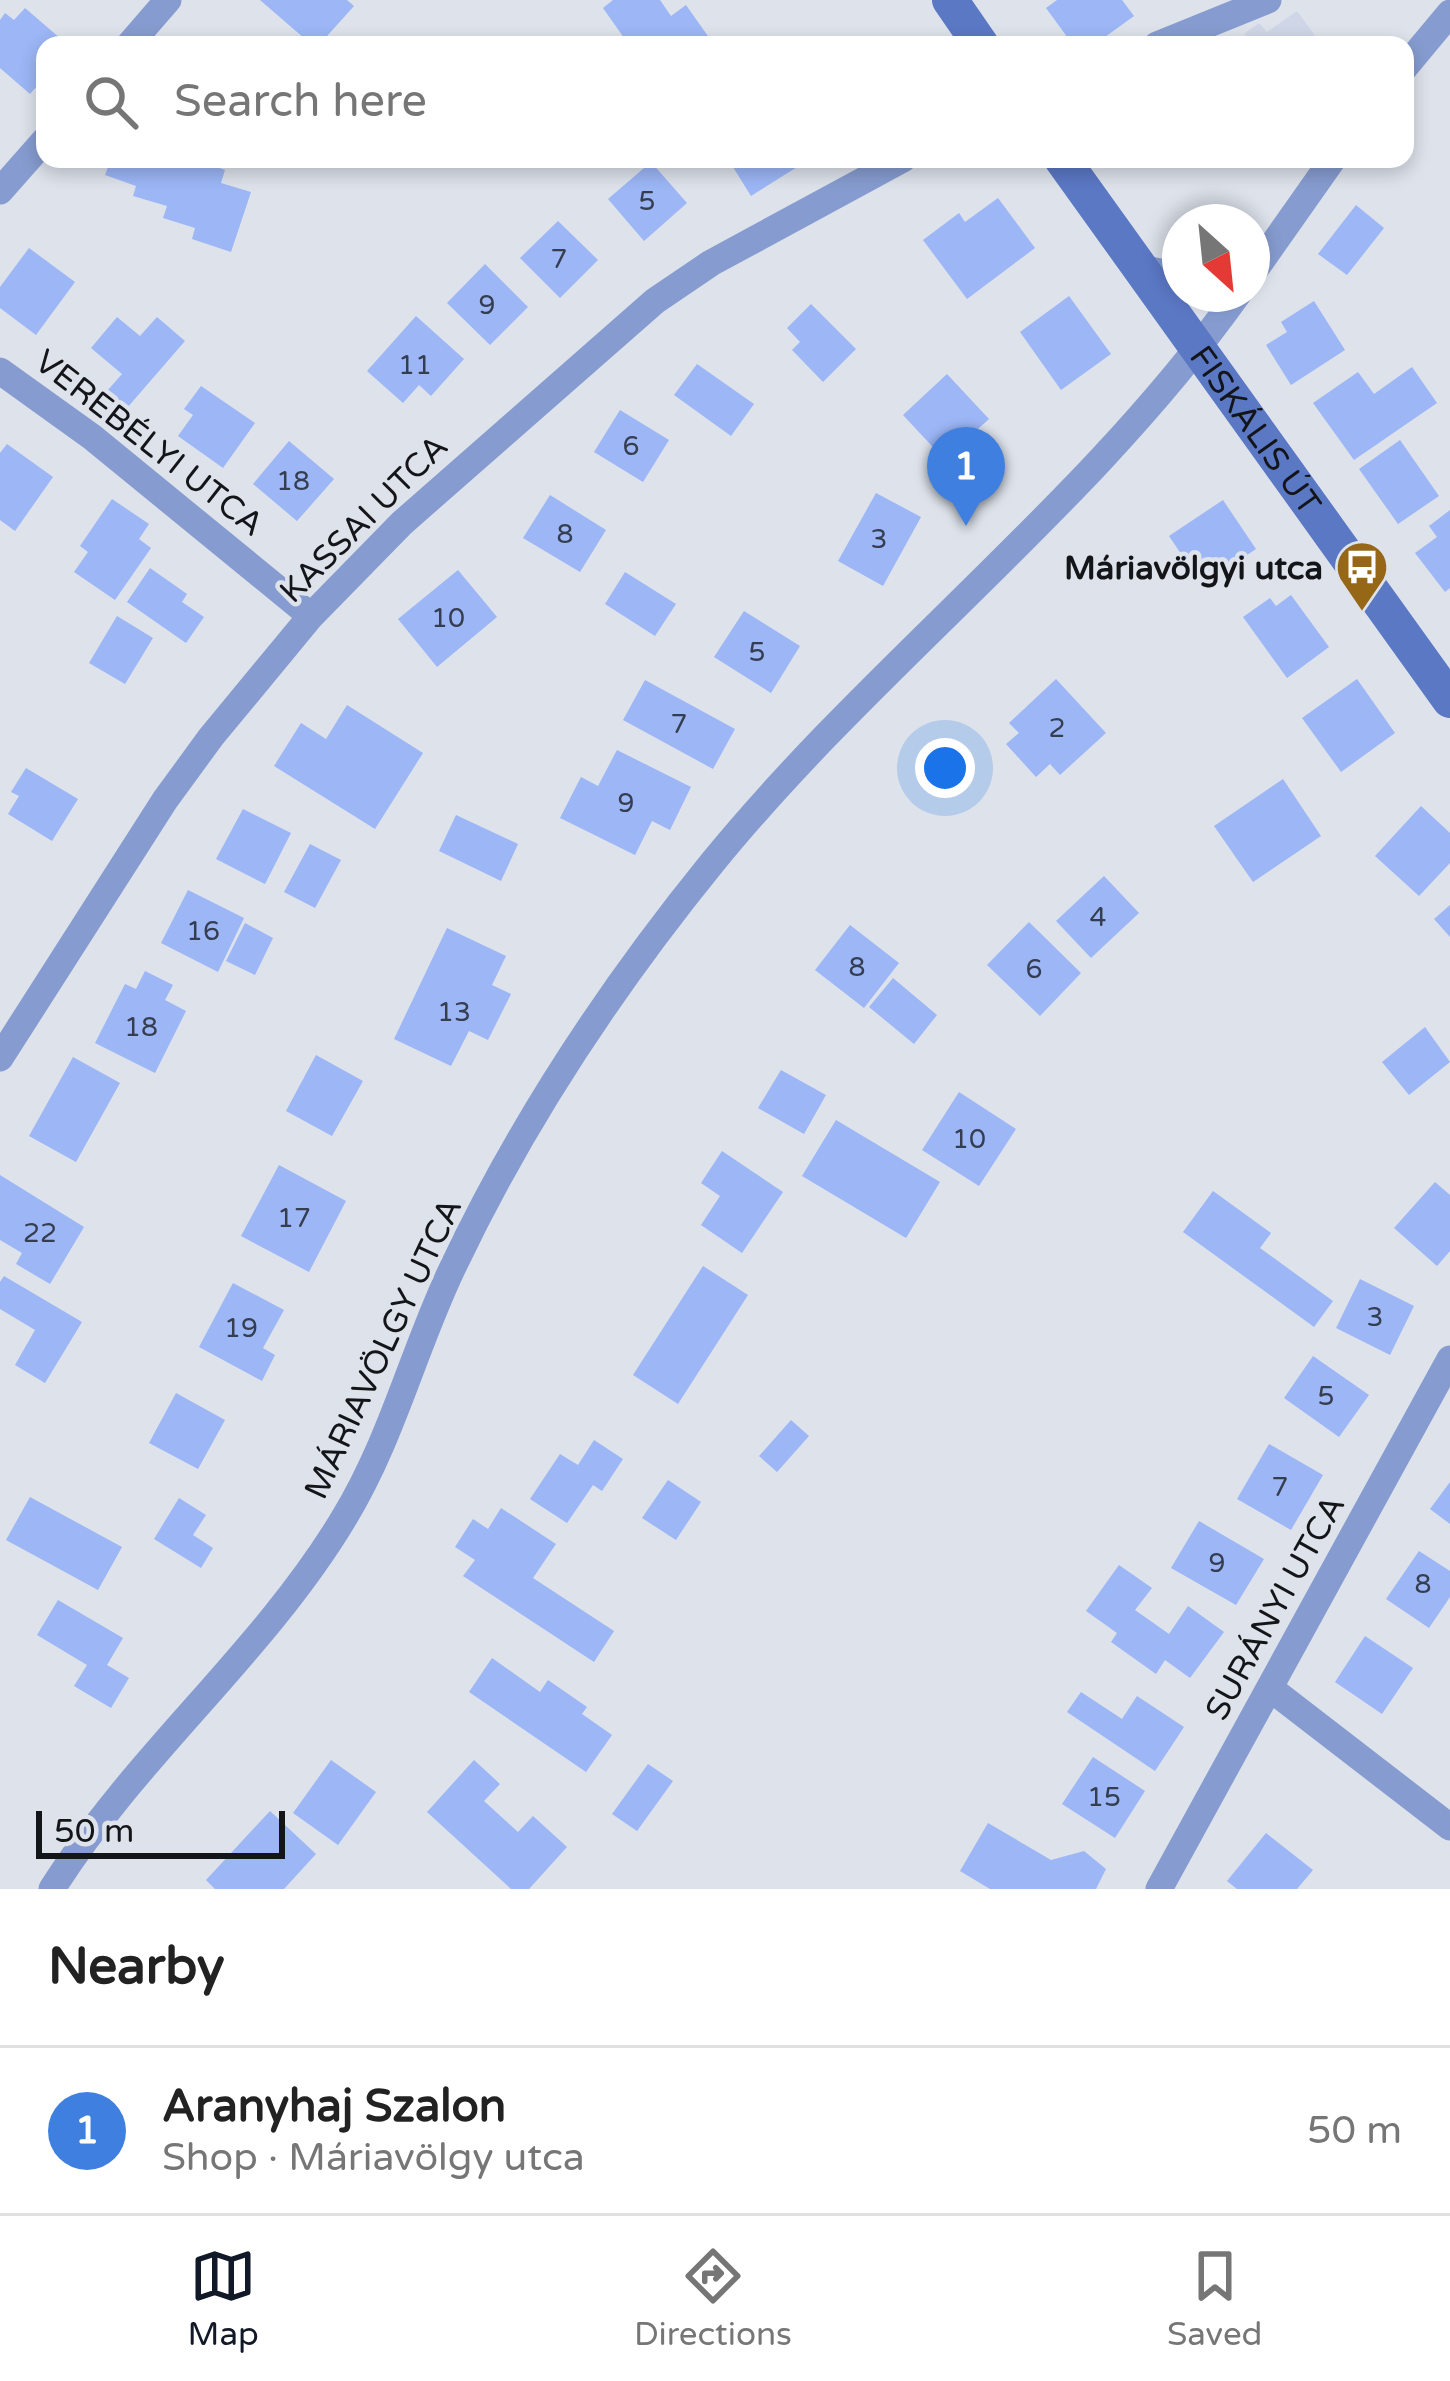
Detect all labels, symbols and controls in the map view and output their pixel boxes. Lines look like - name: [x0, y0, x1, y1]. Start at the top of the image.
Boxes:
- search box: [36, 36, 1414, 168]
- icon: search: [78, 69, 144, 135]
- text: Search here: [174, 75, 427, 129]
- house number: 5: [639, 185, 655, 218]
- north arrow: [1162, 204, 1270, 312]
- house number: 7: [551, 243, 567, 276]
- house number: 9: [479, 289, 495, 322]
- street label: FISKÁLIS ÚT: [1181, 339, 1329, 522]
- street label: VEREBÉLYI UTCA: [27, 342, 271, 545]
- house number: 11: [398, 349, 432, 382]
- street label: KASSAI UTCA: [272, 427, 456, 611]
- pin: 1: [927, 427, 1005, 526]
- house number: 6: [623, 430, 639, 463]
- house number: 18: [276, 465, 310, 498]
- house number: 8: [557, 518, 573, 551]
- house number: 3: [871, 523, 887, 556]
- bus stop icon: Máriavölgyi utca: [1334, 539, 1390, 613]
- place label: Máriavölgyi utca: [1064, 549, 1323, 588]
- house number: 10: [431, 602, 465, 635]
- house number: 5: [749, 636, 765, 669]
- house number: 7: [671, 708, 687, 741]
- house number: 2: [1049, 712, 1065, 745]
- your location: [915, 738, 975, 798]
- house number: 9: [618, 787, 634, 820]
- house number: 4: [1090, 901, 1107, 934]
- house number: 16: [186, 915, 220, 948]
- house number: 8: [849, 951, 865, 984]
- house number: 6: [1026, 953, 1042, 986]
- house number: 13: [437, 996, 471, 1029]
- house number: 18: [124, 1011, 158, 1044]
- house number: 10: [952, 1123, 986, 1156]
- street label: MÁRIAVÖLGY UTCA: [297, 1192, 470, 1505]
- house number: 17: [277, 1202, 311, 1235]
- house number: 22: [23, 1217, 57, 1250]
- house number: 3: [1367, 1301, 1383, 1334]
- house number: 19: [224, 1312, 258, 1345]
- house number: 5: [1318, 1380, 1334, 1413]
- house number: 7: [1272, 1471, 1288, 1504]
- street label: SURÁNYI UTCA: [1197, 1489, 1353, 1727]
- house number: 9: [1209, 1547, 1225, 1580]
- house number: 8: [1415, 1568, 1431, 1601]
- house number: 15: [1087, 1781, 1121, 1814]
- scale bar: [36, 1805, 285, 1858]
- text: 50 m: [54, 1812, 134, 1851]
- text: Nearby: [48, 1936, 225, 1998]
- text: Aranyhaj Szalon: [162, 2080, 506, 2134]
- text: 1: [75, 2107, 99, 2154]
- text: 50 m: [1307, 2107, 1402, 2154]
- text: Shop · Máriavölgy utca: [162, 2134, 585, 2181]
- tab: Map: [188, 2243, 259, 2354]
- tab: Directions: [634, 2243, 792, 2354]
- tab: Saved: [1167, 2243, 1262, 2354]

